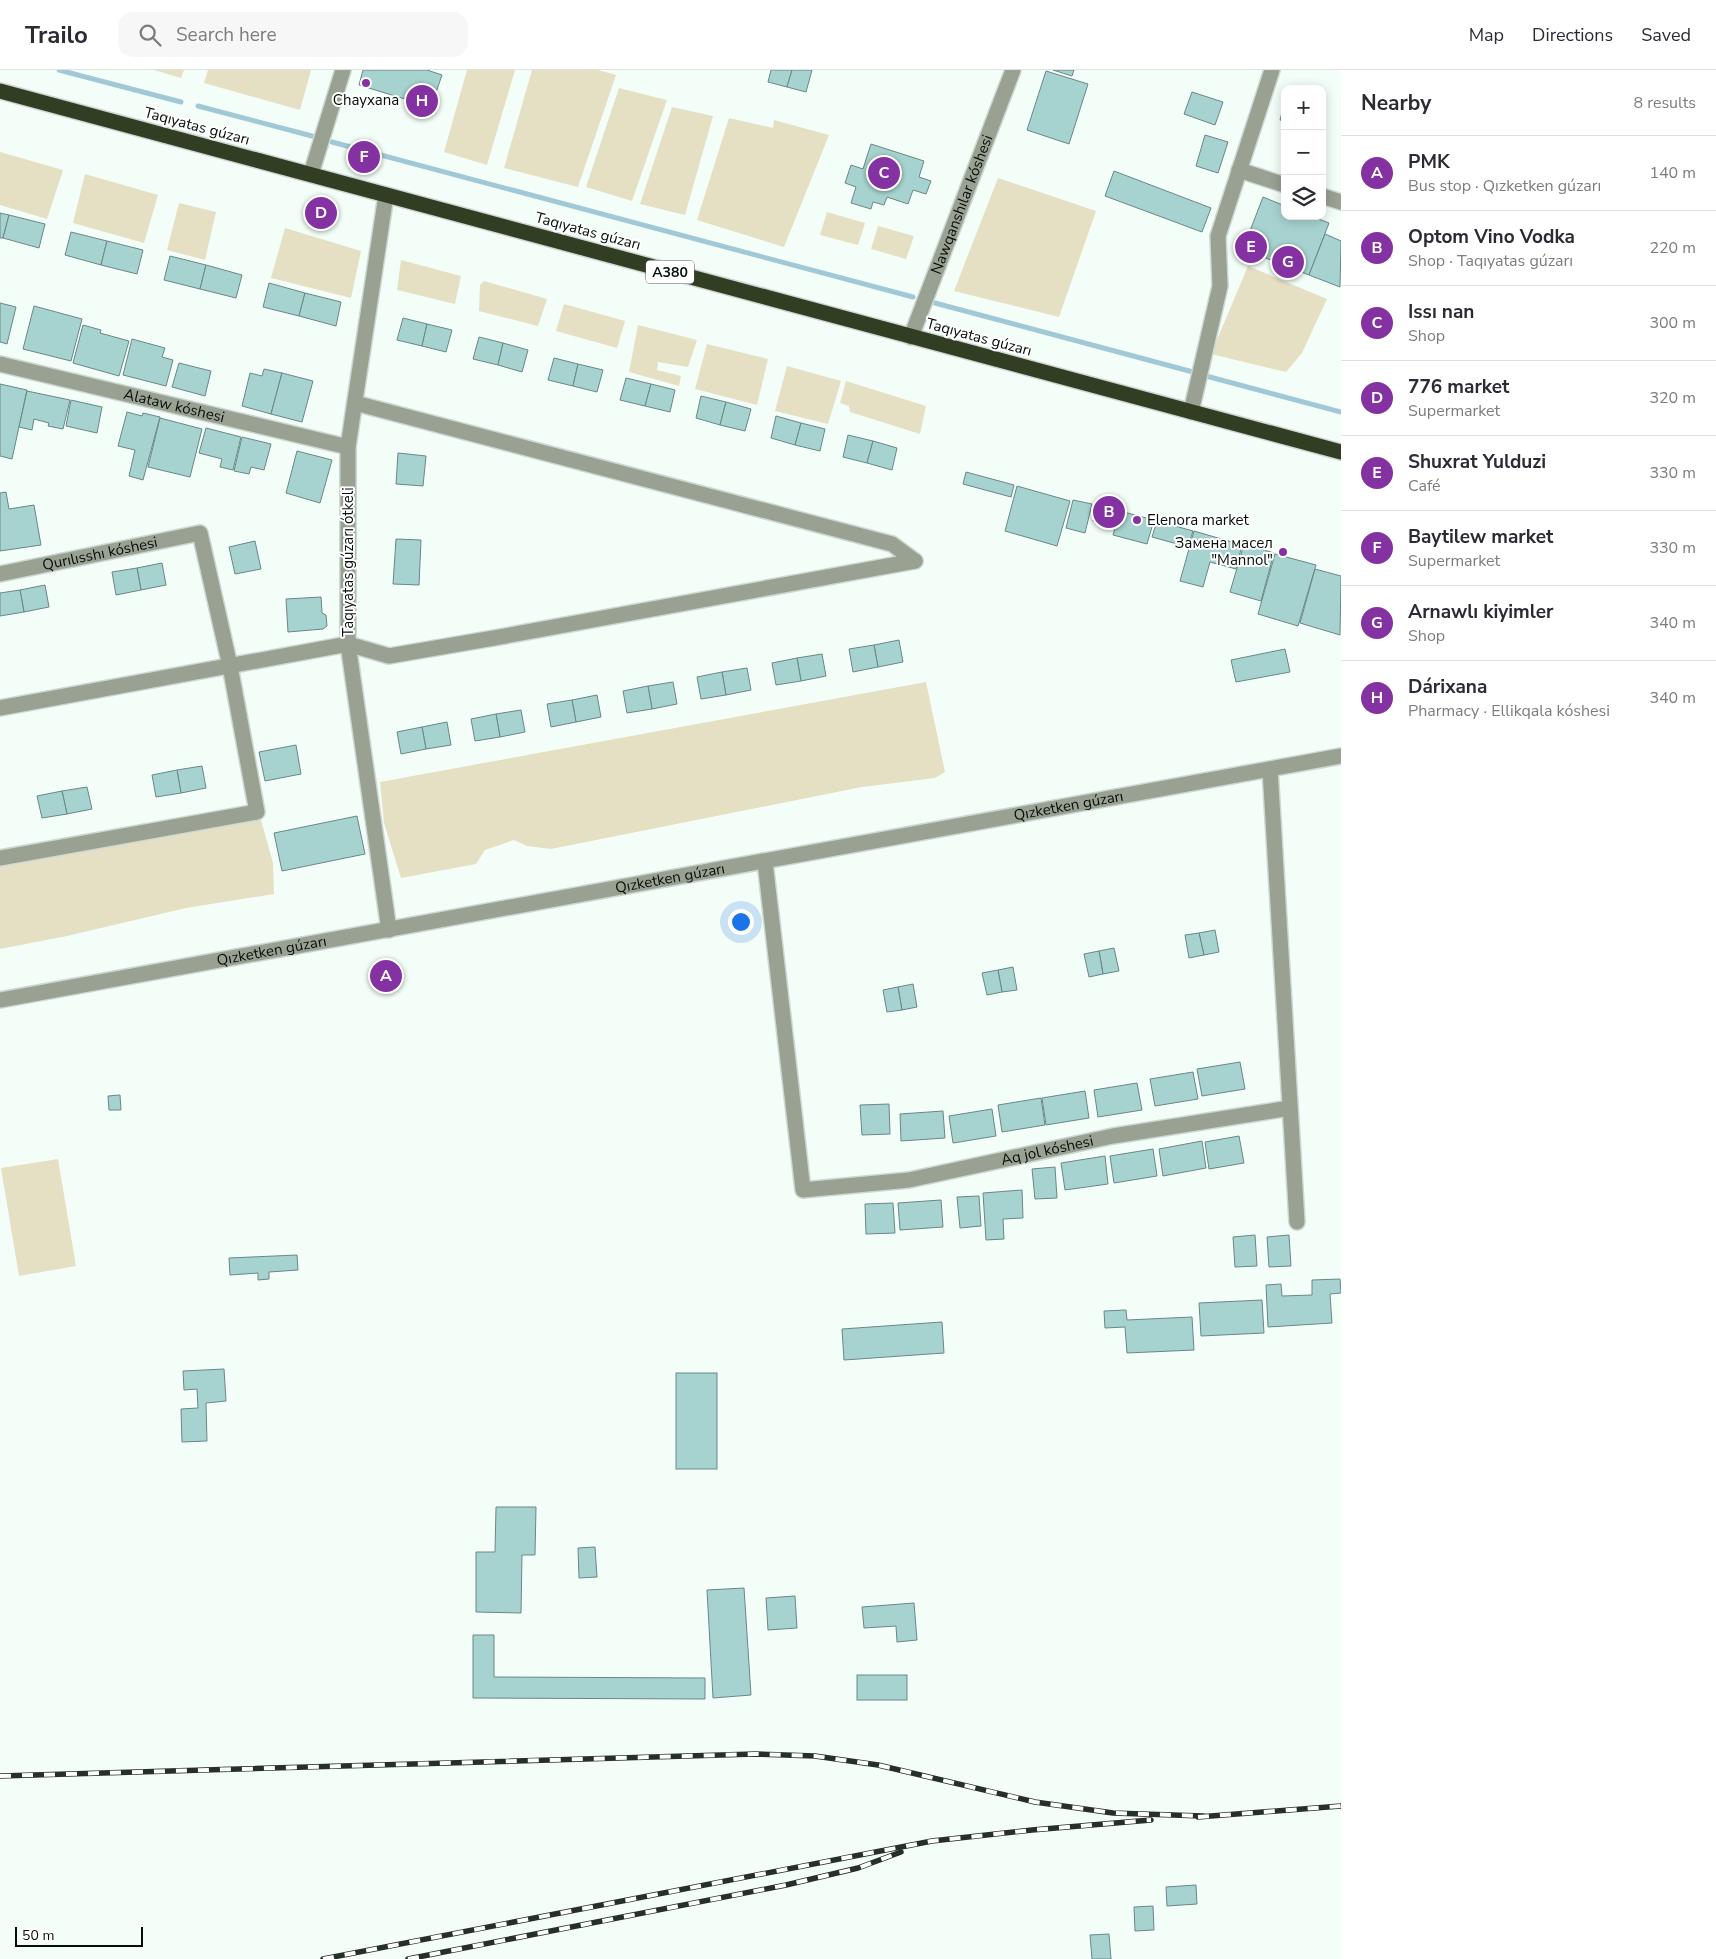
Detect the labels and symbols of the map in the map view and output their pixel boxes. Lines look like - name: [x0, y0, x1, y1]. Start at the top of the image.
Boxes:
- marker: Chayxana: [360, 77, 372, 89]
- pin: H: [406, 82, 438, 120]
- place label: Chayxana: [333, 90, 399, 110]
- street label: Taqıyatas gúzarı: [142, 102, 252, 150]
- street label: Nawqanshılar kóshesi: [926, 132, 997, 277]
- pin: F: [348, 138, 380, 176]
- pin: C: [868, 154, 900, 192]
- pin: D: [305, 194, 337, 232]
- street label: Taqıyatas gúzarı: [533, 207, 643, 255]
- pin: E: [1235, 228, 1267, 266]
- pin: G: [1272, 243, 1304, 281]
- road number: A380: [646, 260, 694, 283]
- street label: Taqıyatas gúzarı: [924, 313, 1034, 361]
- street label: Alataw kóshesi: [122, 384, 227, 427]
- street label: Taqıyatas gúzarı ótkeli: [338, 487, 358, 637]
- pin: B: [1093, 493, 1125, 531]
- place label: Elenora market: [1147, 510, 1249, 530]
- marker: Elenora market: [1131, 514, 1143, 526]
- street label: Qurılısshı kóshesi: [41, 532, 159, 575]
- place label: Замена масел "Mannol": [1175, 533, 1273, 570]
- marker: Замена масел "Mannol": [1277, 546, 1289, 558]
- street label: Qızketken gúzarı: [1012, 786, 1125, 825]
- street label: Qızketken gúzarı: [614, 858, 726, 898]
- your location: [728, 909, 754, 935]
- street label: Qızketken gúzarı: [215, 931, 328, 970]
- pin: A: [370, 957, 402, 995]
- street label: Aq jol kóshesi: [999, 1131, 1095, 1170]
- scale bar: [15, 1924, 142, 1947]

